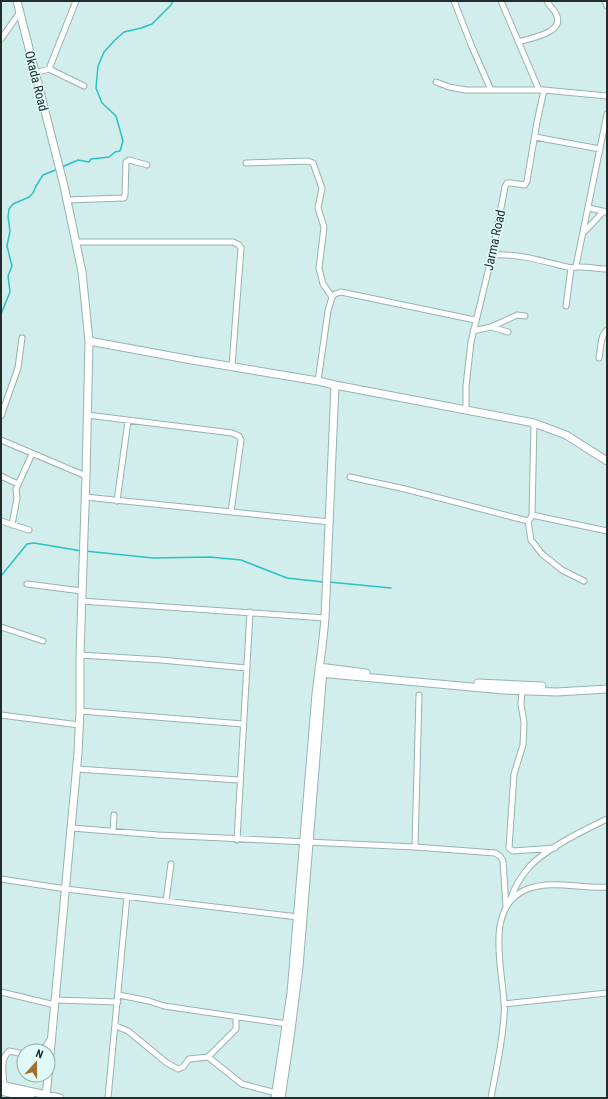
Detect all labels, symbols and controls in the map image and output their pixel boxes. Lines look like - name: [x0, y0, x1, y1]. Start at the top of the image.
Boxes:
- street label: Okada Road: [22, 49, 51, 113]
- street label: Jarma Road: [481, 208, 508, 272]
- north arrow: [16, 1043, 56, 1083]
- text: N: [34, 1047, 45, 1061]

